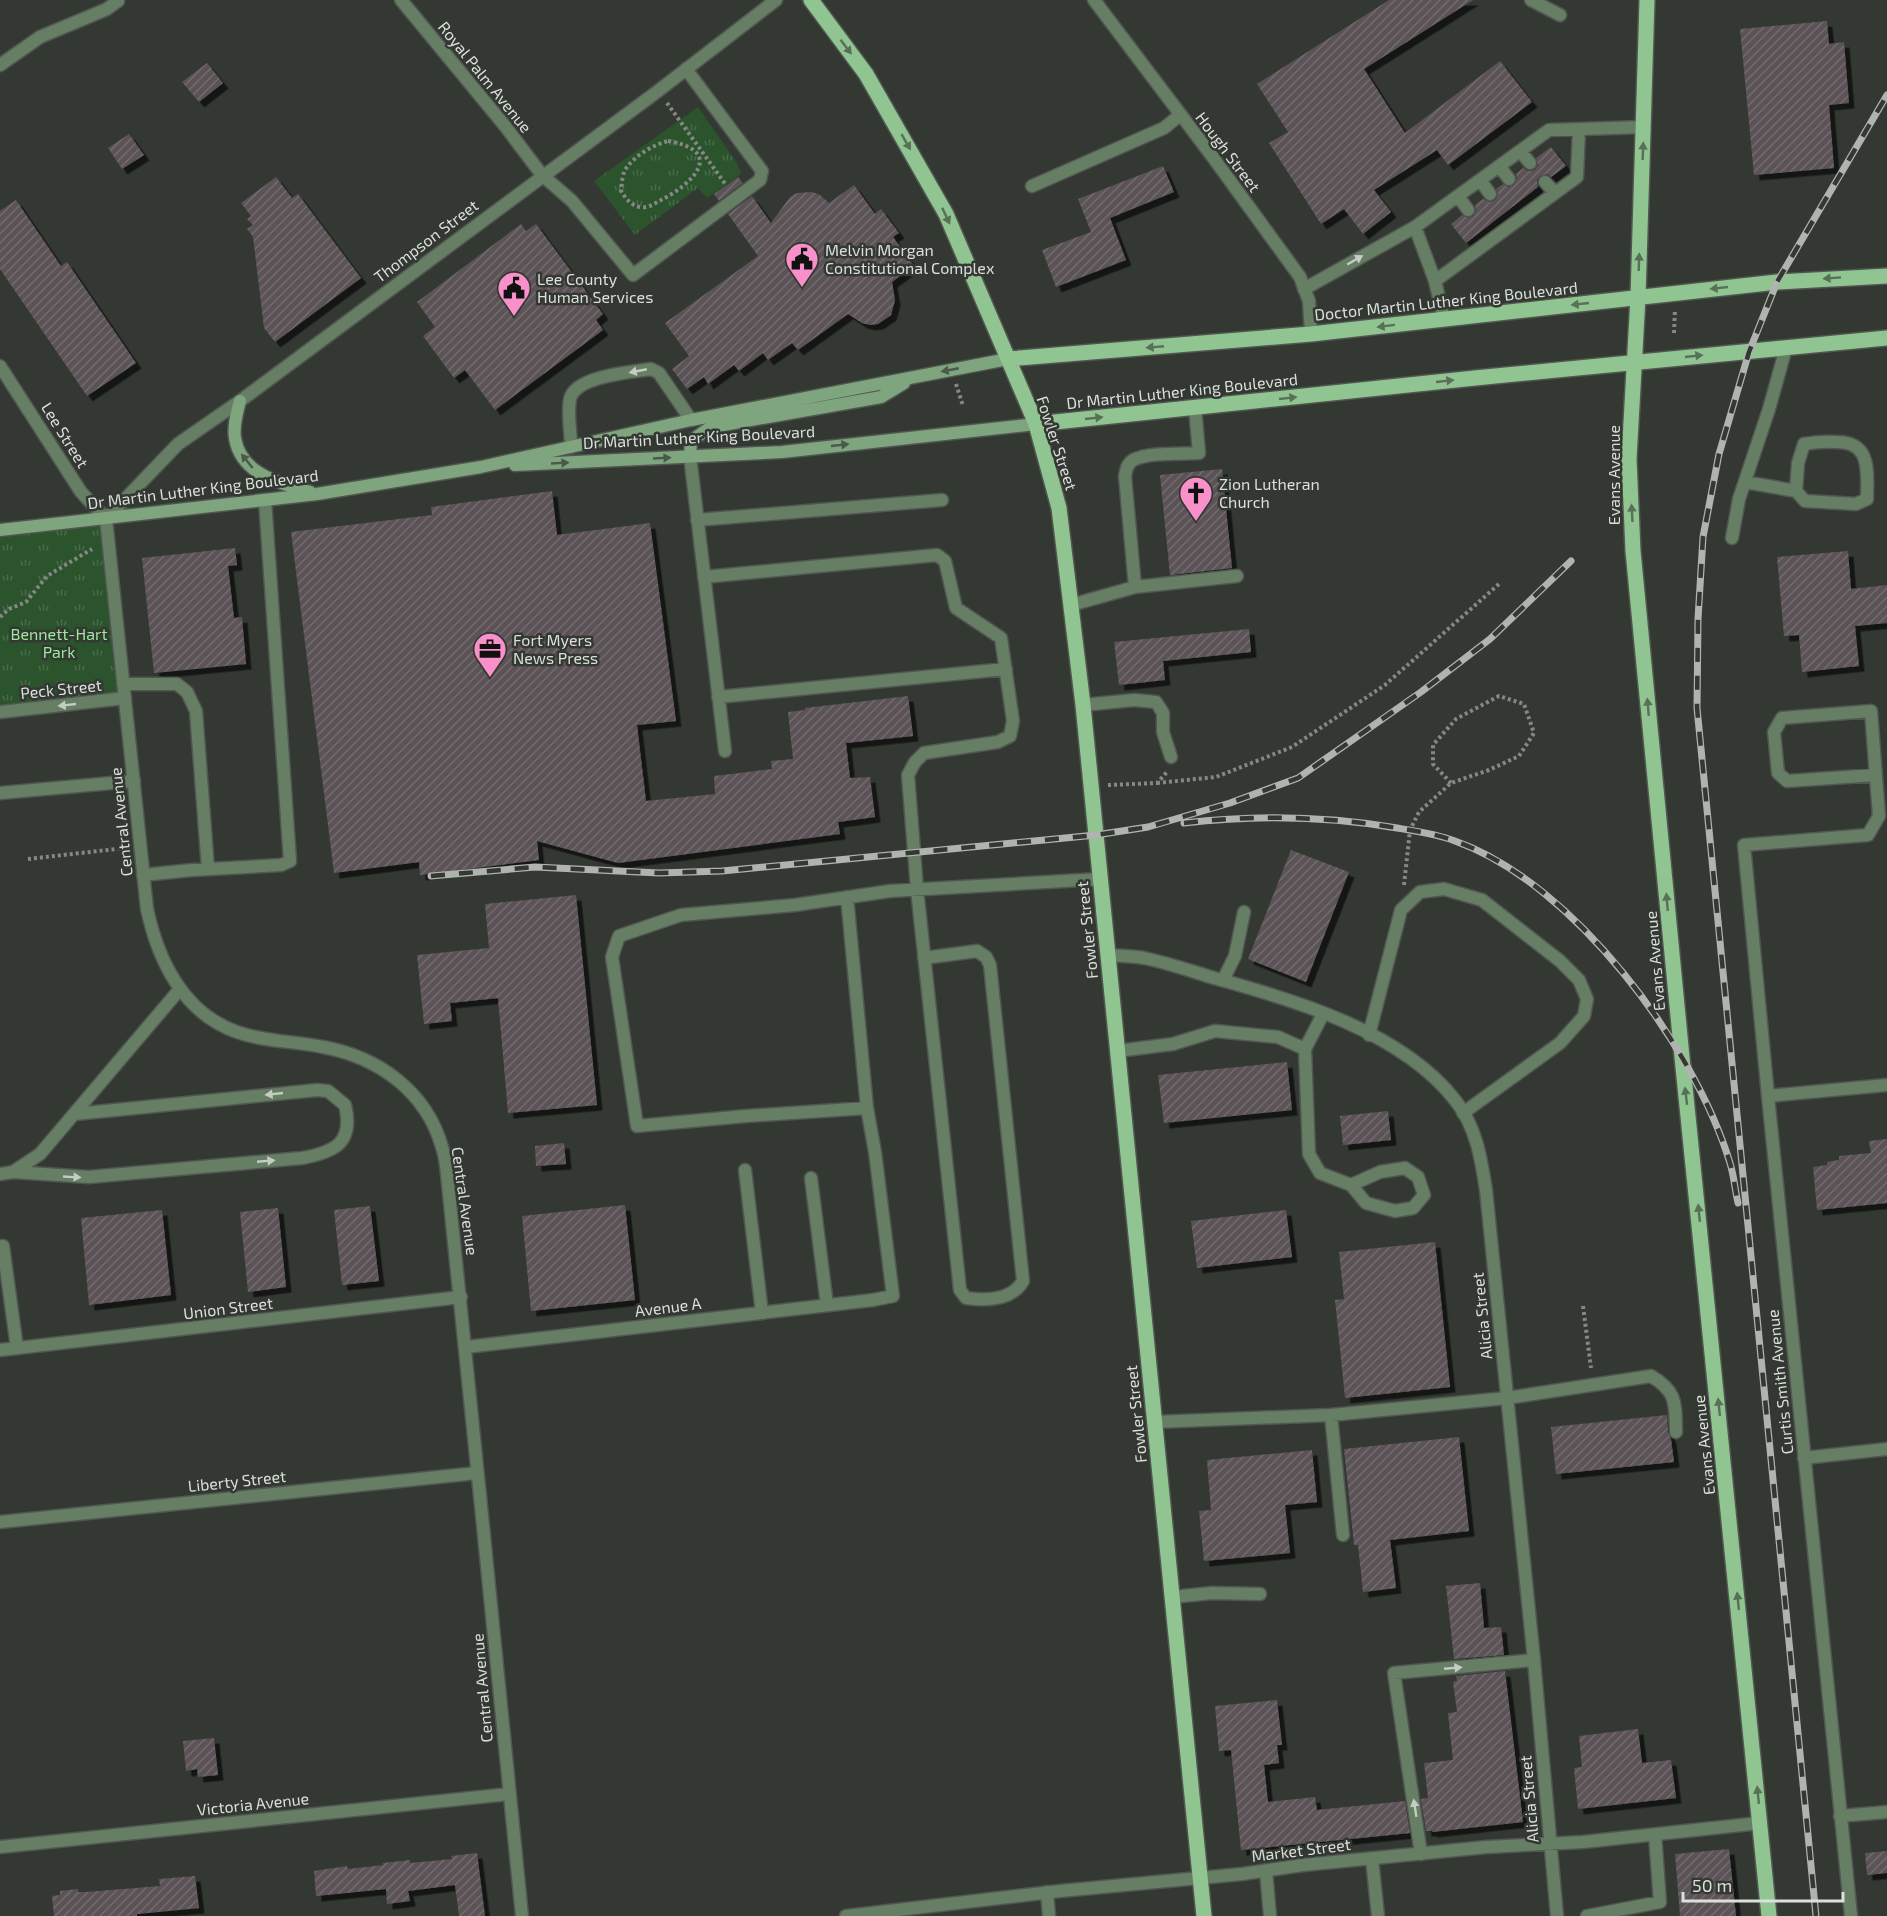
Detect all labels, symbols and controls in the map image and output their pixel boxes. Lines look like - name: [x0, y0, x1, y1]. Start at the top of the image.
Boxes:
- street label: Royal Palm Avenue: [435, 17, 536, 136]
- one-way arrow: [839, 39, 852, 55]
- street label: Hough Street: [1192, 108, 1265, 195]
- one-way arrow: [901, 134, 911, 151]
- one-way arrow: [1639, 141, 1648, 160]
- street label: Thompson Street: [370, 195, 482, 286]
- one-way arrow: [942, 208, 951, 225]
- place label: Melvin Morgan Constitutional Complex: [825, 240, 995, 277]
- public building icon: Melvin Morgan Constitutional Complex: [784, 241, 820, 288]
- one-way arrow: [1635, 253, 1644, 272]
- one-way arrow: [1347, 255, 1364, 265]
- place label: Lee County Human Services: [537, 269, 653, 306]
- public building icon: Lee County Human Services: [496, 270, 532, 317]
- one-way arrow: [1822, 273, 1841, 283]
- street label: Doctor Martin Luther King Boulevard: [1313, 277, 1579, 324]
- one-way arrow: [1709, 283, 1728, 293]
- one-way arrow: [1570, 299, 1589, 309]
- one-way arrow: [1377, 321, 1396, 331]
- one-way arrow: [1146, 342, 1165, 352]
- one-way arrow: [1684, 351, 1703, 361]
- one-way arrow: [941, 366, 960, 375]
- one-way arrow: [628, 367, 647, 376]
- street label: Dr Martin Luther King Boulevard: [1065, 369, 1299, 412]
- one-way arrow: [1435, 376, 1454, 386]
- street label: Fowler Street: [1033, 393, 1082, 492]
- one-way arrow: [1279, 393, 1298, 403]
- street label: Lee Street: [38, 399, 93, 471]
- one-way arrow: [1085, 413, 1104, 423]
- street label: Dr Martin Luther King Boulevard: [582, 421, 816, 452]
- street label: Evans Avenue: [1604, 425, 1623, 525]
- one-way arrow: [831, 440, 850, 450]
- one-way arrow: [240, 453, 253, 469]
- one-way arrow: [652, 453, 671, 462]
- one-way arrow: [551, 458, 570, 467]
- street label: Dr Martin Luther King Boulevard: [86, 465, 320, 512]
- place label: Zion Lutheran Church: [1219, 474, 1320, 511]
- church icon: Zion Lutheran Church: [1178, 475, 1214, 522]
- one-way arrow: [1627, 504, 1636, 523]
- park label: Bennett-Hart Park: [10, 624, 108, 661]
- place label: Fort Myers News Press: [513, 630, 598, 667]
- office icon: Fort Myers News Press: [472, 631, 508, 678]
- street label: Peck Street: [19, 675, 103, 702]
- one-way arrow: [1643, 698, 1653, 717]
- one-way arrow: [57, 700, 76, 710]
- street label: Central Avenue: [105, 767, 136, 877]
- street label: Fowler Street: [1072, 880, 1101, 980]
- one-way arrow: [1662, 892, 1672, 911]
- street label: Evans Avenue: [1641, 910, 1668, 1012]
- one-way arrow: [1682, 1086, 1691, 1105]
- one-way arrow: [264, 1089, 283, 1099]
- street label: Central Avenue: [448, 1145, 483, 1256]
- one-way arrow: [256, 1156, 275, 1166]
- one-way arrow: [62, 1172, 81, 1181]
- one-way arrow: [1694, 1203, 1704, 1222]
- street label: Alicia Street: [1467, 1272, 1496, 1360]
- street label: Union Street: [182, 1293, 274, 1322]
- street label: Avenue A: [634, 1293, 702, 1320]
- street label: Curtis Smith Avenue: [1762, 1309, 1797, 1455]
- street label: Fowler Street: [1121, 1364, 1150, 1464]
- street label: Evans Avenue: [1689, 1394, 1718, 1496]
- one-way arrow: [1714, 1397, 1724, 1416]
- street label: Liberty Street: [187, 1466, 287, 1495]
- one-way arrow: [1733, 1592, 1743, 1611]
- street label: Central Avenue: [467, 1633, 496, 1743]
- one-way arrow: [1443, 1663, 1462, 1673]
- street label: Alicia Street: [1515, 1755, 1542, 1843]
- one-way arrow: [1753, 1786, 1763, 1805]
- street label: Victoria Avenue: [196, 1788, 310, 1819]
- one-way arrow: [1411, 1798, 1420, 1817]
- street label: Market Street: [1250, 1834, 1352, 1865]
- scale bar: [1683, 1865, 1844, 1903]
- text: 50 m: [1692, 1874, 1732, 1896]

